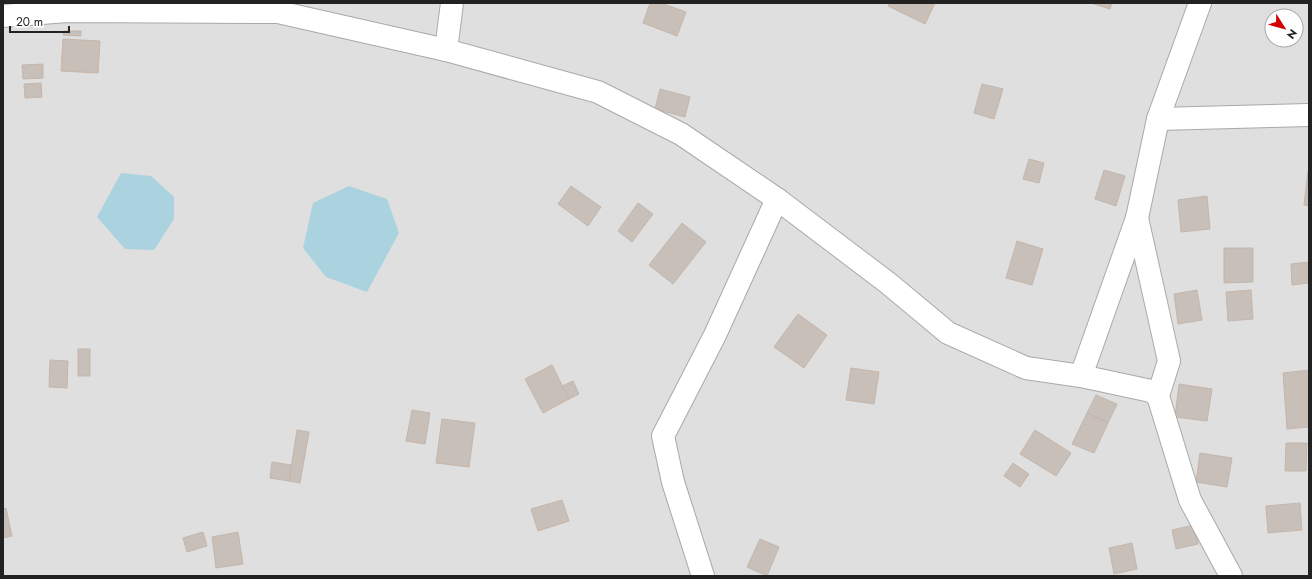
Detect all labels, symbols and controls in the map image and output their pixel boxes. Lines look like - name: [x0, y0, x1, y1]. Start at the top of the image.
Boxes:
- scale bar: [10, 8, 69, 34]
- north arrow: [1264, 8, 1304, 48]
- text: 20 m: [16, 13, 43, 31]
- text: N: [1283, 26, 1301, 42]

